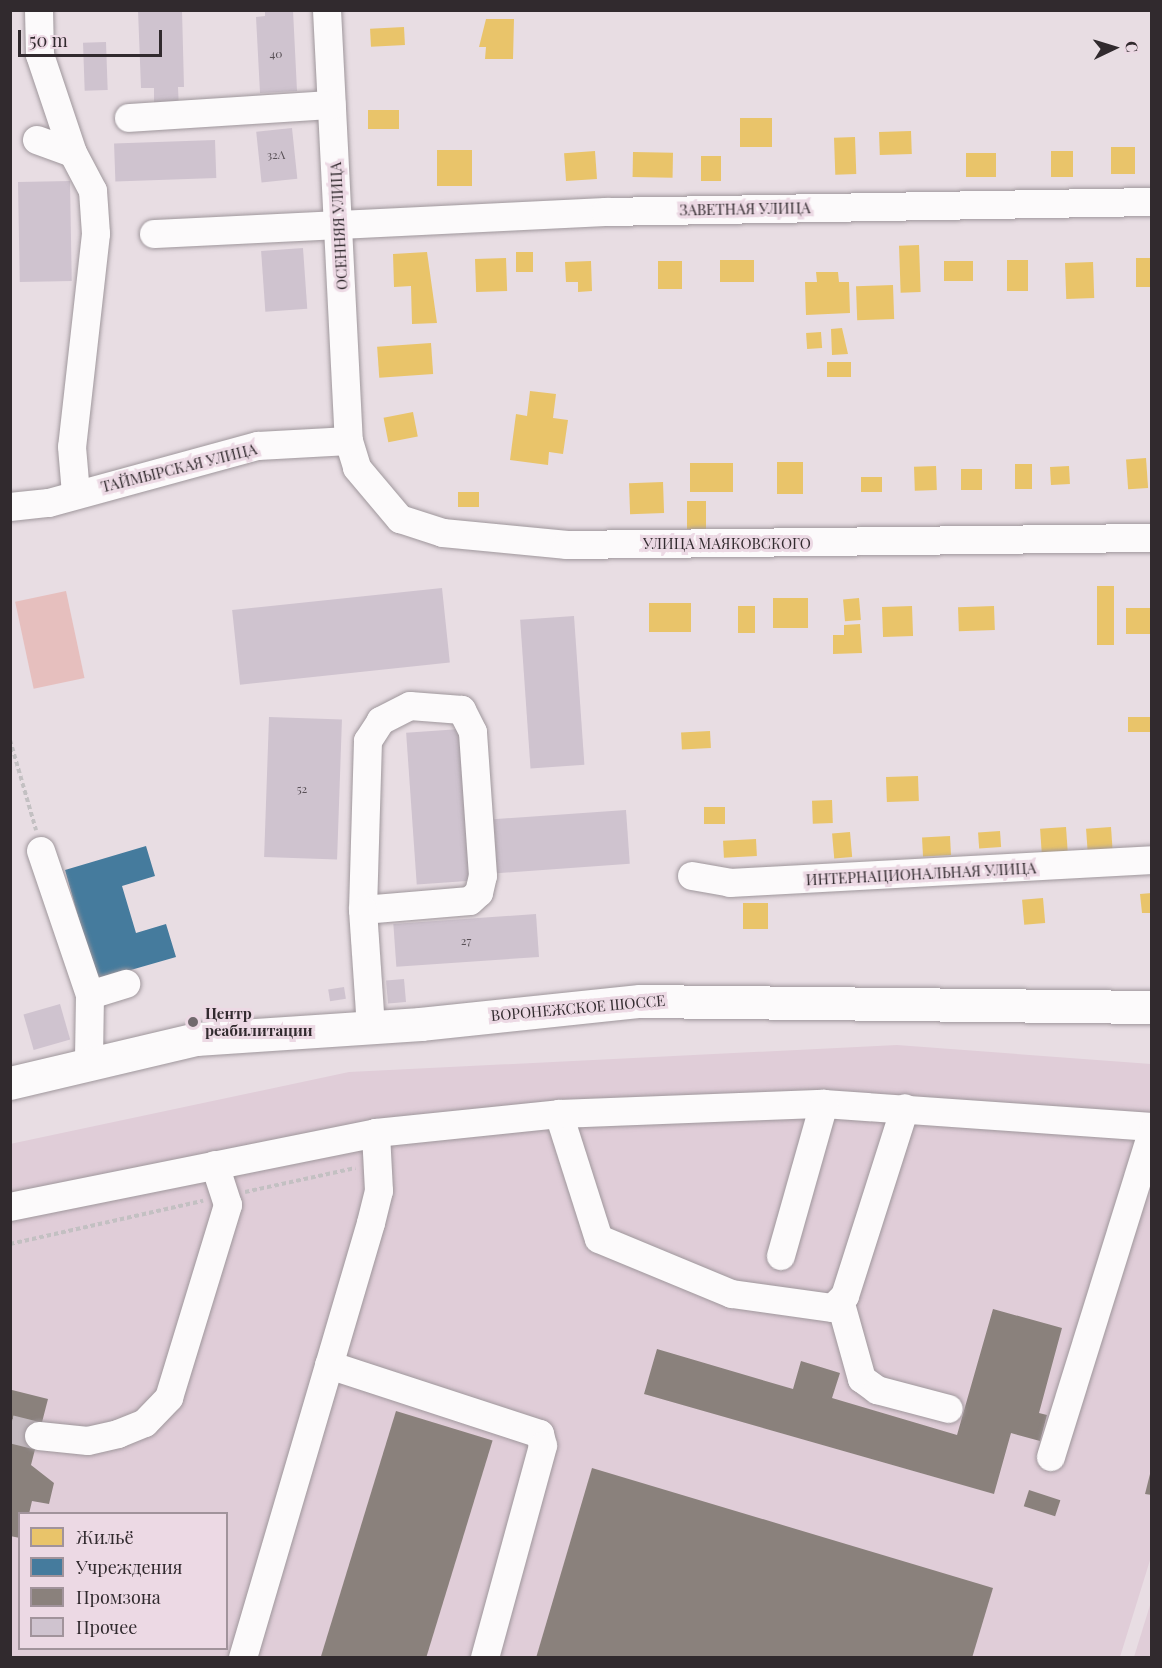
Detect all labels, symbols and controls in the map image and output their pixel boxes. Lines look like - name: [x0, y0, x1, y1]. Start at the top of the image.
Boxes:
- scale bar: [21, 18, 165, 56]
- north arrow: [1084, 18, 1144, 78]
- text: 50 m: [29, 28, 68, 52]
- text: С: [1122, 40, 1143, 53]
- house number: 40: [269, 47, 283, 61]
- house number: 32А: [267, 148, 285, 162]
- street label: ОСЕННЯЯ УЛИЦА: [327, 162, 351, 290]
- street label: ЗАВЕТНАЯ УЛИЦА: [679, 199, 811, 219]
- street label: ТАЙМЫРСКАЯ УЛИЦА: [99, 440, 259, 496]
- street label: УЛИЦА МАЯКОВСКОГО: [643, 535, 811, 553]
- house number: 52: [297, 782, 307, 796]
- street label: ИНТЕРНАЦИОНАЛЬНАЯ УЛИЦА: [805, 859, 1037, 889]
- house number: 27: [461, 934, 471, 948]
- street label: ВОРОНЕЖСКОЕ ШОССЕ: [490, 991, 666, 1025]
- place label: Центр реабилитации: [205, 1004, 313, 1039]
- marker: Центр реабилитации: [186, 1015, 200, 1029]
- legend: [18, 1512, 228, 1650]
- text: Жильё: [76, 1525, 134, 1549]
- text: Учреждения: [76, 1555, 182, 1579]
- text: Промзона: [76, 1585, 161, 1609]
- text: Прочее: [76, 1615, 137, 1639]

